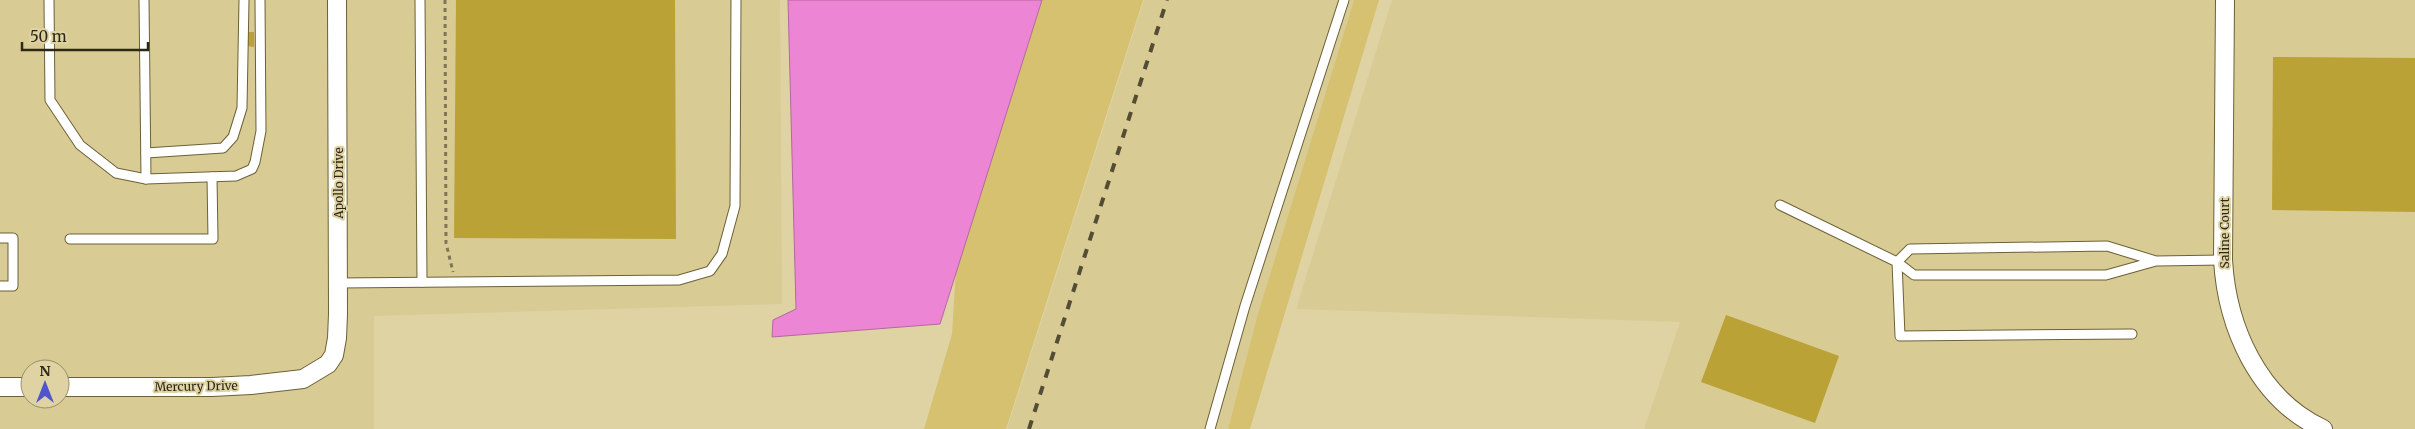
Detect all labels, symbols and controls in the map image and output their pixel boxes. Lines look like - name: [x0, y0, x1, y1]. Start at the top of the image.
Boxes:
- scale bar: [22, 20, 149, 52]
- text: 50 m: [30, 27, 67, 46]
- street label: Apollo Drive: [331, 147, 346, 220]
- street label: Saline Court: [2217, 197, 2232, 268]
- north arrow: [20, 359, 70, 409]
- text: N: [39, 362, 51, 380]
- street label: Mercury Drive: [154, 378, 238, 394]

